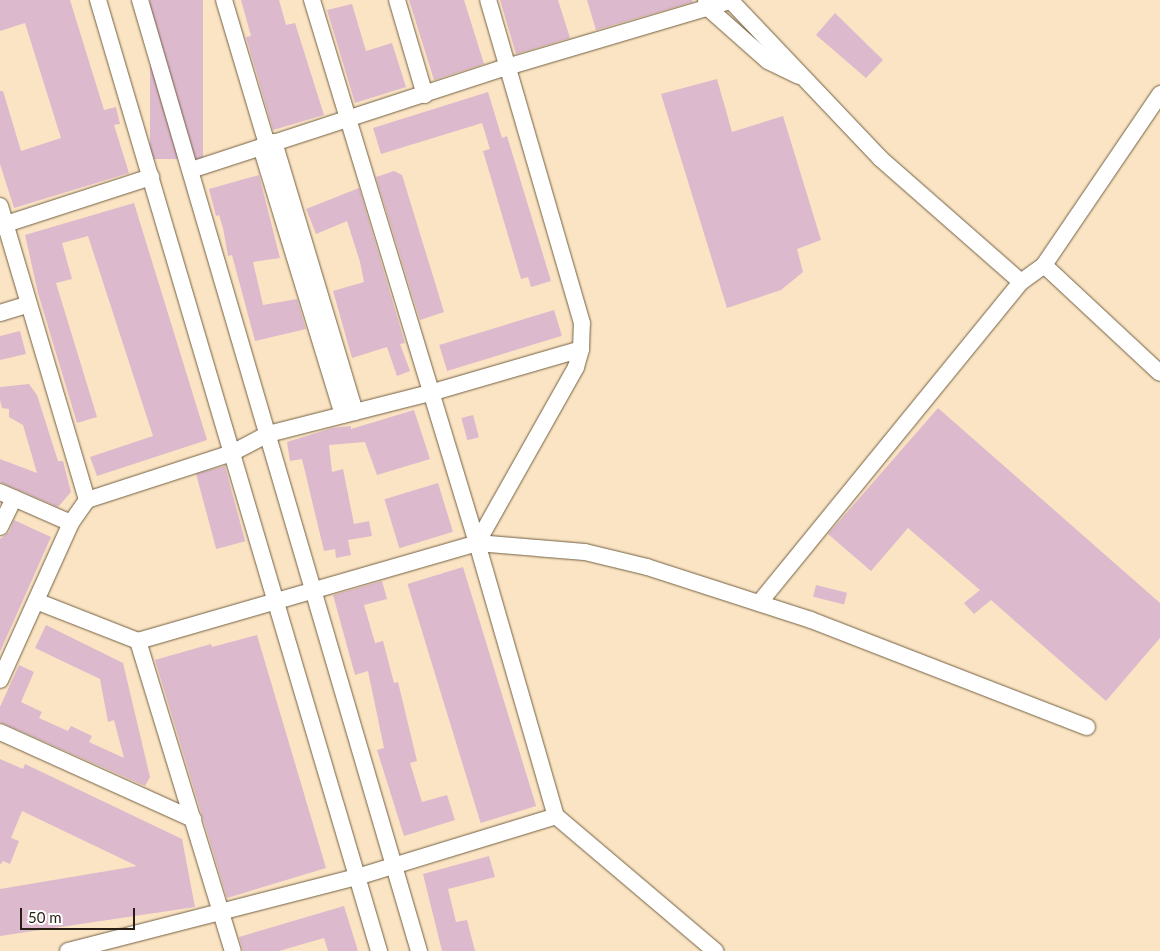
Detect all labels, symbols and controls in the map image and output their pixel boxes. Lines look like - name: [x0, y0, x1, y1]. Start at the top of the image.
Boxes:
- scale bar: [22, 898, 138, 930]
- text: 50 m: [28, 908, 62, 926]

